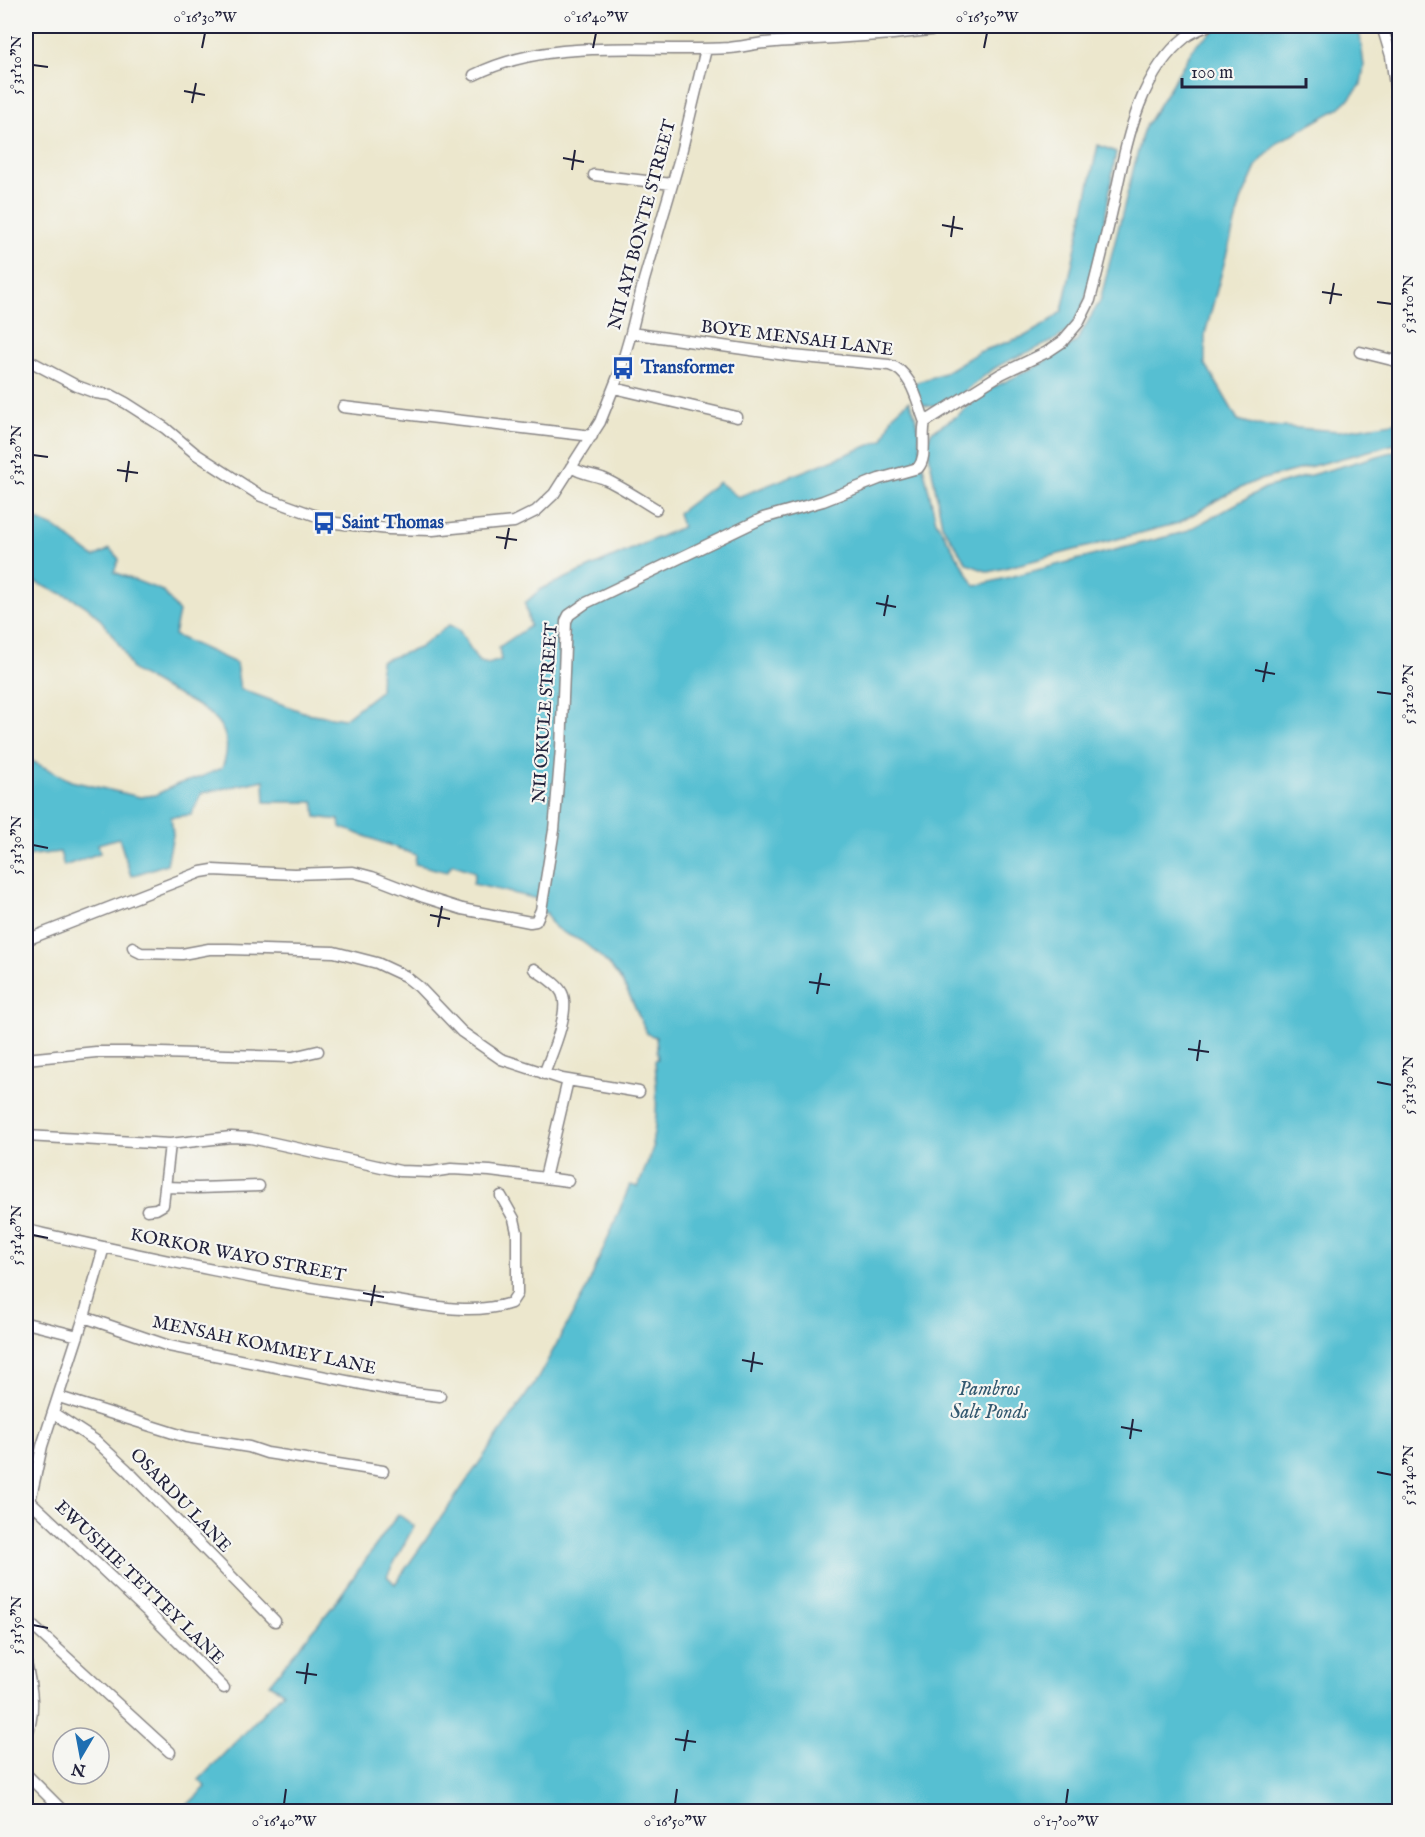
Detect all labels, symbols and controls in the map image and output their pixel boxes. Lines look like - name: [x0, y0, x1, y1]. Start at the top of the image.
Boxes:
- text: 0°16'30"W: [174, 8, 237, 27]
- text: 0°16'40"W: [564, 8, 629, 27]
- text: 0°16'50"W: [956, 8, 1019, 27]
- text: 5°31'10"N: [7, 36, 26, 94]
- scale bar: [1182, 51, 1306, 89]
- text: 100 m: [1191, 62, 1233, 85]
- street label: NII AYI BONTE STREET: [604, 117, 682, 333]
- text: 5°31'10"N: [1399, 275, 1418, 333]
- street label: BOYE MENSAH LANE: [699, 316, 895, 362]
- bus stop icon: Transformer: [610, 355, 636, 381]
- place label: Transformer: [640, 357, 735, 380]
- text: 5°31'20"N: [7, 425, 26, 485]
- bus stop icon: Saint Thomas: [311, 510, 337, 536]
- place label: Saint Thomas: [342, 512, 445, 535]
- street label: NII OKULE STREET: [528, 622, 564, 804]
- text: 5°31'20"N: [1399, 664, 1418, 724]
- text: 5°31'30"N: [7, 816, 26, 874]
- text: 5°31'30"N: [1399, 1056, 1418, 1114]
- text: 5°31'40"N: [7, 1205, 26, 1265]
- street label: KORKOR WAYO STREET: [128, 1224, 348, 1288]
- street label: MENSAH KOMMEY LANE: [150, 1311, 378, 1381]
- water label: Pambros Salt Ponds: [950, 1377, 1028, 1425]
- street label: OSARDU LANE: [124, 1444, 236, 1558]
- text: 5°31'40"N: [1399, 1445, 1418, 1505]
- street label: EWUSHIE TETTEY LANE: [49, 1496, 229, 1670]
- text: 5°31'50"N: [7, 1596, 26, 1654]
- north arrow: [51, 1726, 111, 1786]
- text: N: [70, 1758, 88, 1780]
- text: 0°16'40"W: [252, 1812, 317, 1831]
- text: 0°16'50"W: [644, 1812, 707, 1831]
- text: 0°17'00"W: [1033, 1812, 1099, 1831]

